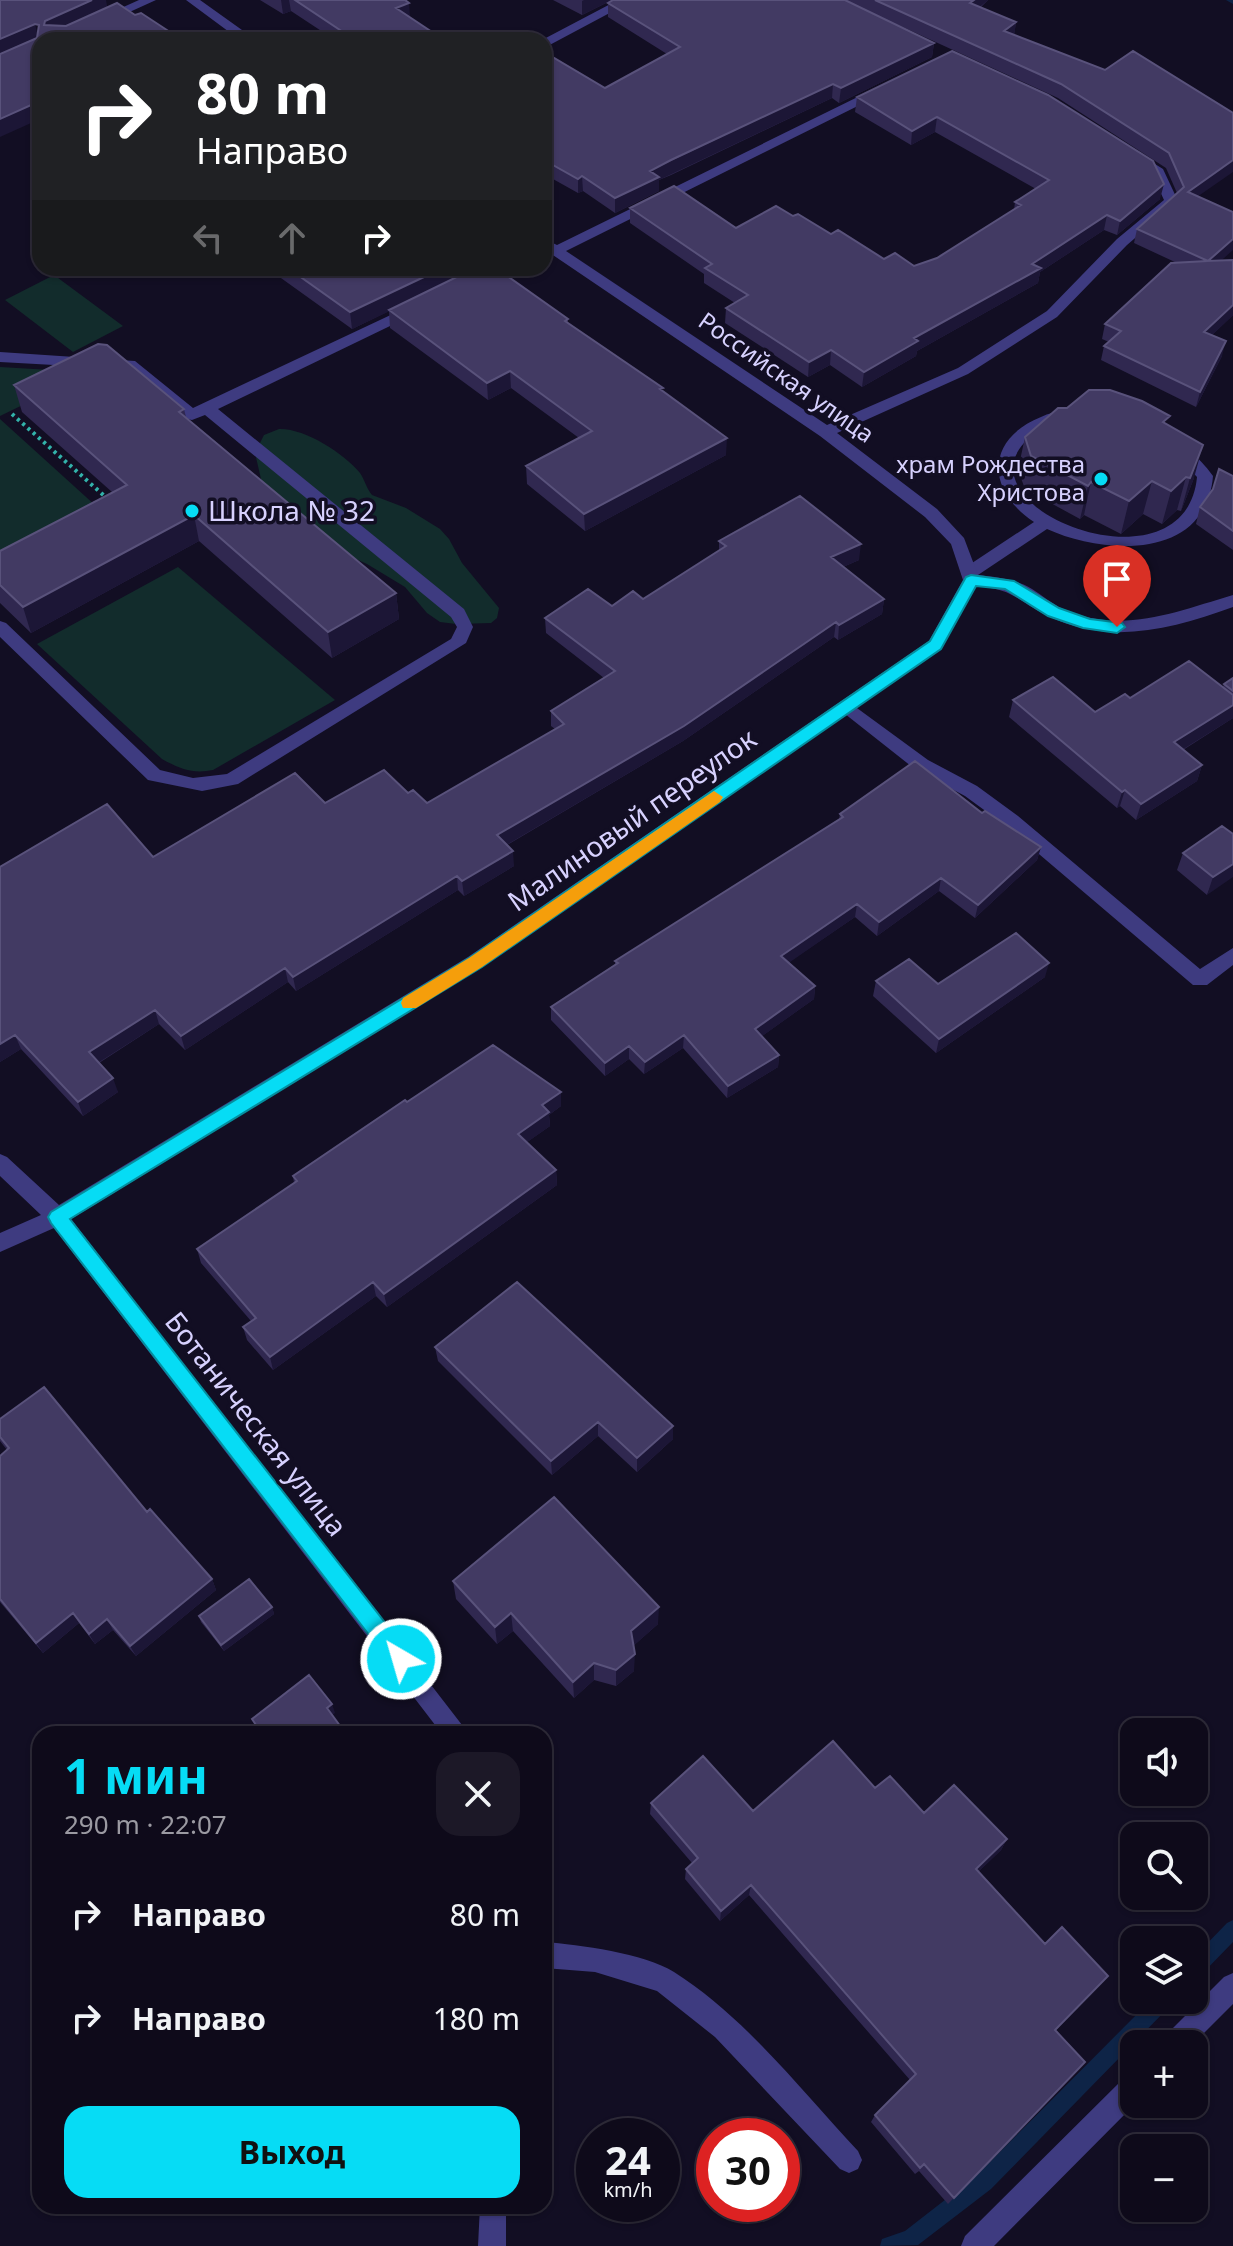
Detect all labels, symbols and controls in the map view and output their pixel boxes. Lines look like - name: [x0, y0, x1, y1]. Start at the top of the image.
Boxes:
- text: 80 m: [196, 54, 329, 130]
- icon: right: [64, 64, 168, 168]
- text: Направо: [196, 126, 348, 175]
- icon: left: [186, 216, 230, 260]
- icon: ahead: [270, 216, 314, 260]
- icon: right: [354, 216, 398, 260]
- street label: Российская улица: [692, 304, 881, 450]
- place label: храм Рождества Христова: [896, 447, 1085, 508]
- marker: храм Рождества Христова: [1092, 470, 1110, 488]
- place label: Школа № 32: [208, 491, 375, 529]
- marker: Школа № 32: [183, 502, 201, 520]
- pin: [1083, 545, 1151, 627]
- icon: arrive: [1095, 557, 1139, 601]
- street label: Малиновый переулок: [500, 719, 763, 919]
- street label: Ботаническая улица: [157, 1303, 356, 1543]
- position arrow: [359, 1617, 443, 1701]
- map controls: [1120, 1718, 1208, 2222]
- button: sound: [1120, 1718, 1208, 1806]
- text: 1 мин: [64, 1743, 208, 1808]
- button: close: [436, 1752, 520, 1836]
- text: 290 m · 22:07: [64, 1806, 227, 1842]
- button: search: [1120, 1822, 1208, 1910]
- icon: right: [64, 1892, 108, 1936]
- text: Направо: [132, 1894, 266, 1935]
- text: 80 m: [450, 1894, 520, 1935]
- button: layers: [1120, 1926, 1208, 2014]
- icon: right: [64, 1996, 108, 2040]
- text: Направо: [132, 1998, 266, 2039]
- text: 180 m: [433, 1998, 520, 2039]
- button: +: [1120, 2030, 1208, 2118]
- button: Выход: [64, 2106, 520, 2198]
- speed limit sign: 30: [696, 2118, 800, 2222]
- text: 24: [605, 2132, 651, 2187]
- button: −: [1120, 2134, 1208, 2222]
- text: km/h: [603, 2176, 653, 2203]

